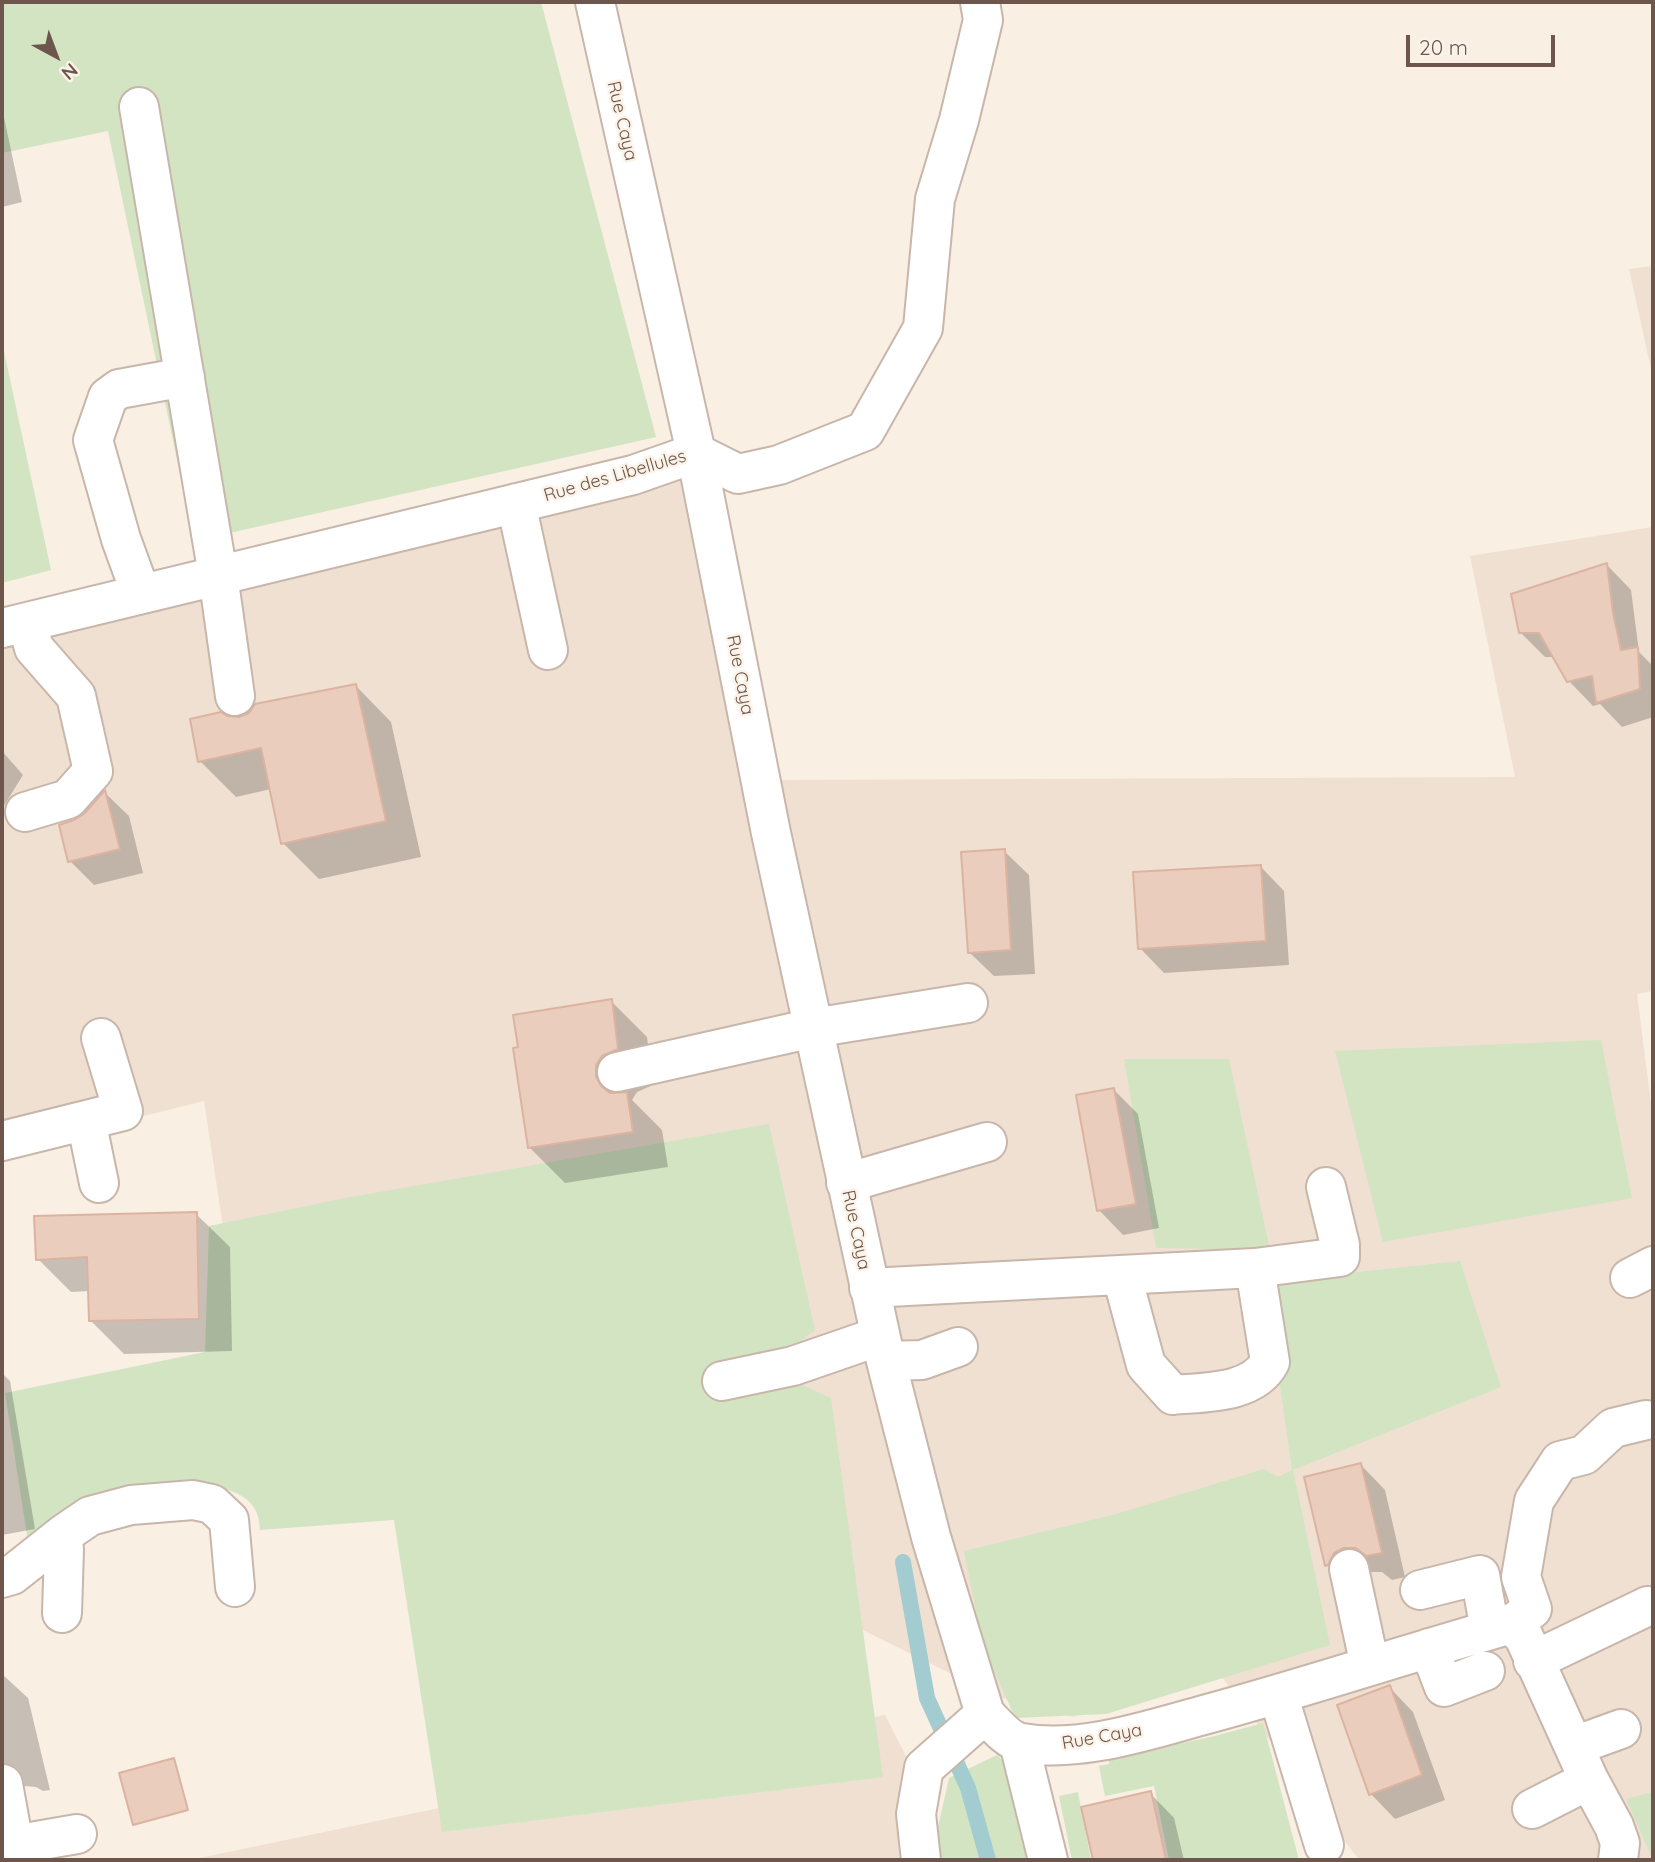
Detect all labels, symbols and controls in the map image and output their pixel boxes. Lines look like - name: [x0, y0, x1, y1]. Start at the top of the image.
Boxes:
- north arrow: [21, 21, 91, 91]
- scale bar: [1410, 21, 1559, 65]
- text: 20 m: [1419, 34, 1468, 60]
- text: N: [57, 58, 83, 85]
- street label: Rue Caya: [602, 79, 642, 163]
- street label: Rue des Libellules: [541, 445, 689, 507]
- street label: Rue Caya: [722, 633, 758, 717]
- street label: Rue Caya: [837, 1188, 875, 1272]
- street label: Rue Caya: [1060, 1719, 1144, 1755]

